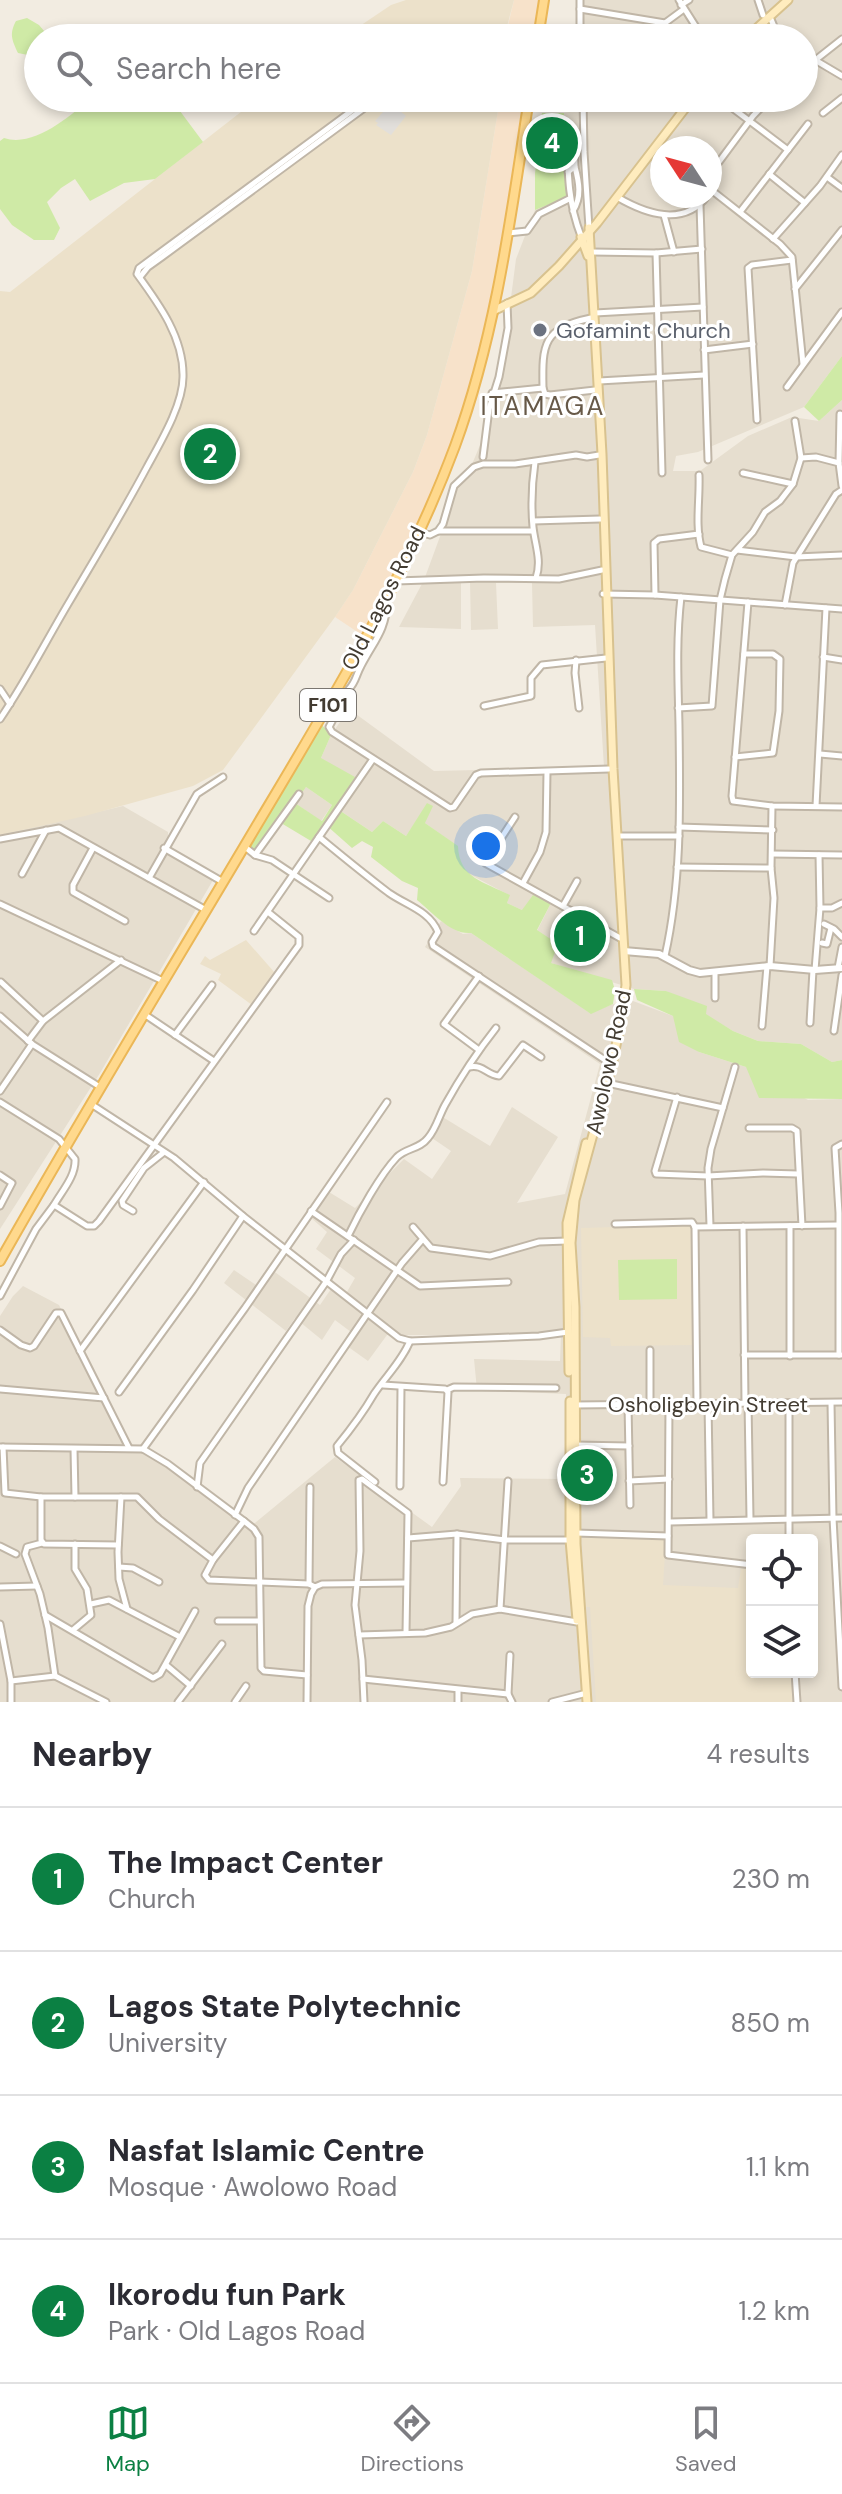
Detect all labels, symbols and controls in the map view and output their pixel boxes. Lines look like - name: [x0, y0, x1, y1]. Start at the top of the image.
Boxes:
- search box: [24, 24, 818, 112]
- icon: search: [52, 46, 96, 90]
- text: Search here: [116, 49, 282, 88]
- pin: 4: [526, 113, 578, 173]
- north arrow: [650, 136, 722, 208]
- place label: Gofamint Church: [556, 316, 731, 345]
- marker: Gofamint Church: [531, 321, 549, 339]
- district label: ITAMAGA: [481, 389, 605, 423]
- pin: 2: [184, 424, 236, 484]
- street label: Old Lagos Road: [335, 521, 432, 675]
- road number: F101: [300, 689, 356, 721]
- your location: [466, 826, 506, 866]
- pin: 1: [554, 906, 606, 966]
- street label: Awolowo Road: [579, 987, 638, 1137]
- street label: Osholigbeyin Street: [608, 1390, 808, 1419]
- pin: 3: [561, 1445, 613, 1505]
- map controls: [746, 1534, 818, 1678]
- button: locate: [746, 1534, 818, 1606]
- button: layers: [746, 1606, 818, 1678]
- text: Nearby: [32, 1732, 152, 1777]
- text: 4 results: [706, 1737, 810, 1771]
- text: The Impact Center: [108, 1843, 383, 1882]
- text: 1: [53, 1862, 63, 1896]
- text: 230 m: [732, 1862, 810, 1896]
- text: Church: [108, 1882, 195, 1916]
- text: Lagos State Polytechnic: [108, 1987, 462, 2026]
- text: 2: [50, 2006, 66, 2040]
- text: 850 m: [730, 2006, 810, 2040]
- text: University: [108, 2026, 228, 2060]
- text: Nasfat Islamic Centre: [108, 2131, 425, 2170]
- text: 3: [50, 2150, 66, 2184]
- text: 1.1 km: [746, 2150, 810, 2184]
- text: Mosque · Awolowo Road: [108, 2170, 397, 2204]
- text: Ikorodu fun Park: [108, 2275, 346, 2314]
- text: 4: [50, 2294, 66, 2328]
- text: 1.2 km: [739, 2294, 810, 2328]
- text: Park · Old Lagos Road: [108, 2314, 365, 2348]
- tab: Map: [105, 2401, 150, 2478]
- tab: Directions: [361, 2401, 464, 2478]
- tab: Saved: [675, 2401, 737, 2478]

